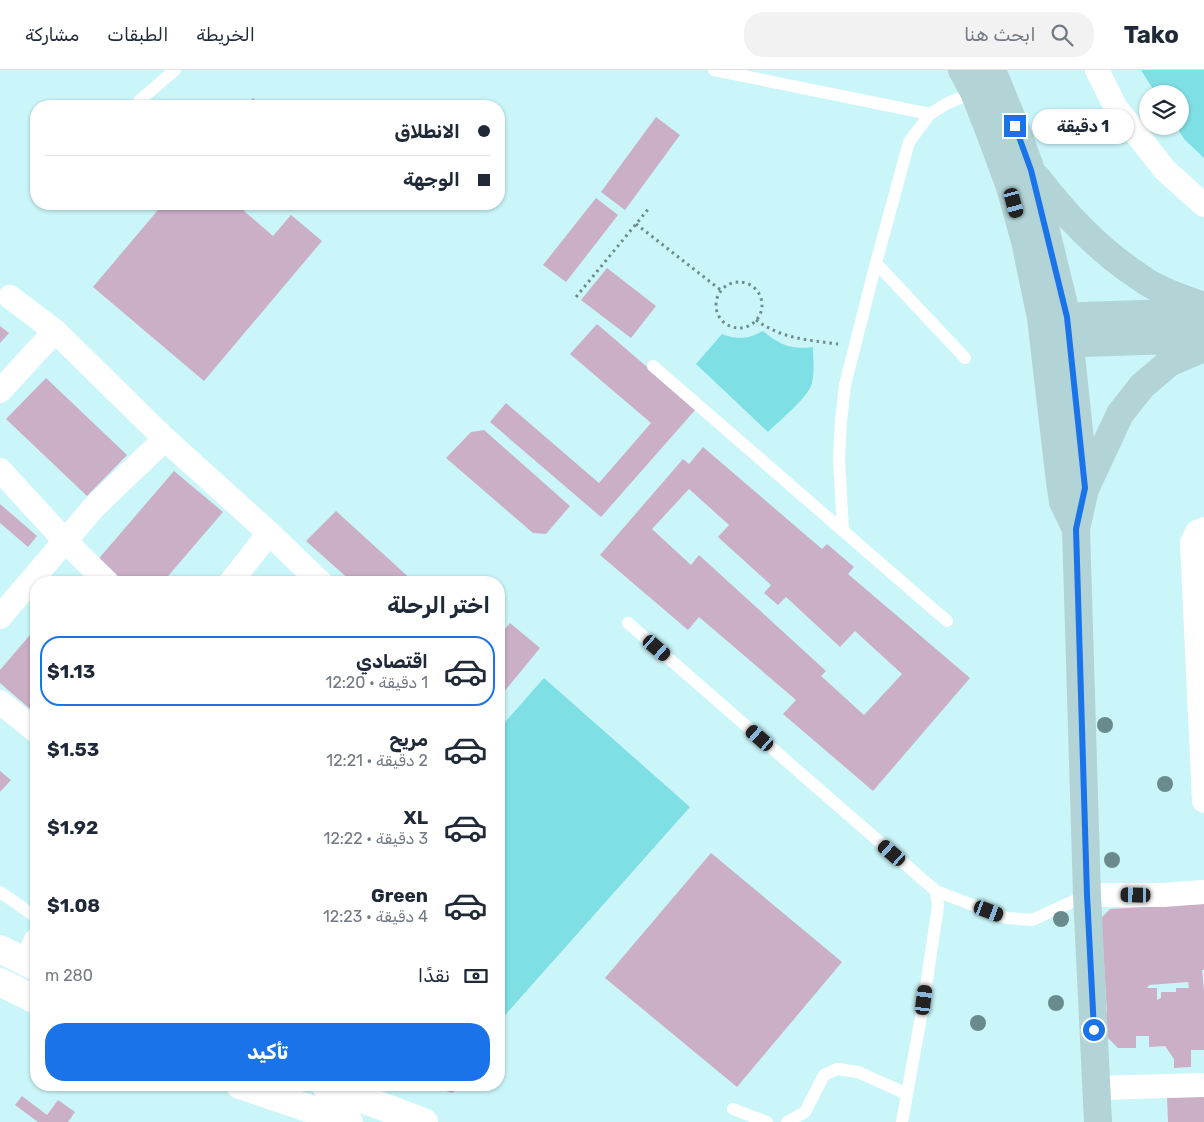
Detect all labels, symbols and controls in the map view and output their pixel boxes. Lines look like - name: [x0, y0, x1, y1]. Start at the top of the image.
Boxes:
- search box: [744, 12, 1094, 57]
- icon: search: [1048, 21, 1076, 49]
- text: Tako: [1124, 21, 1179, 49]
- text: ابحث هنا: [964, 23, 1036, 46]
- text: مشاركة: [25, 24, 79, 46]
- text: الطبقات: [107, 24, 168, 46]
- text: الخريطة: [196, 24, 255, 46]
- map controls: [1139, 85, 1189, 135]
- button: layers: [1139, 85, 1189, 135]
- callout: 1 دقيقة: [1032, 108, 1135, 144]
- route end: [1004, 115, 1026, 137]
- text: 1 دقيقة: [1057, 117, 1109, 136]
- text: الانطلاق: [394, 120, 460, 143]
- text: الوجهة: [403, 168, 460, 191]
- car: [1002, 187, 1025, 219]
- text: اختر الرحلة: [387, 592, 490, 619]
- car: [640, 632, 673, 664]
- icon: car: [443, 649, 488, 694]
- text: اقتصادي: [356, 650, 428, 673]
- text: $1.13: [47, 660, 95, 683]
- text: 1 دقيقة · 12:20: [326, 673, 428, 692]
- car: [743, 722, 776, 754]
- icon: car: [443, 727, 488, 772]
- text: مريح: [389, 728, 428, 751]
- text: $1.53: [47, 738, 99, 761]
- text: 2 دقيقة · 12:21: [326, 751, 428, 770]
- icon: car: [443, 805, 488, 850]
- text: XL: [404, 806, 428, 829]
- text: $1.92: [47, 816, 98, 839]
- text: 3 دقيقة · 12:22: [324, 829, 428, 848]
- car: [875, 837, 908, 869]
- icon: car: [443, 883, 488, 928]
- text: Green: [371, 884, 428, 907]
- car: [1120, 887, 1151, 903]
- text: $1.08: [47, 894, 100, 917]
- car: [972, 899, 1005, 923]
- text: 4 دقيقة · 12:23: [323, 907, 428, 926]
- icon: cash: [462, 962, 490, 990]
- text: نقدًا: [418, 964, 450, 987]
- text: 280 m: [45, 966, 93, 985]
- car: [914, 984, 933, 1016]
- route start: [1083, 1019, 1105, 1041]
- button: تأكيد: [45, 1023, 490, 1081]

